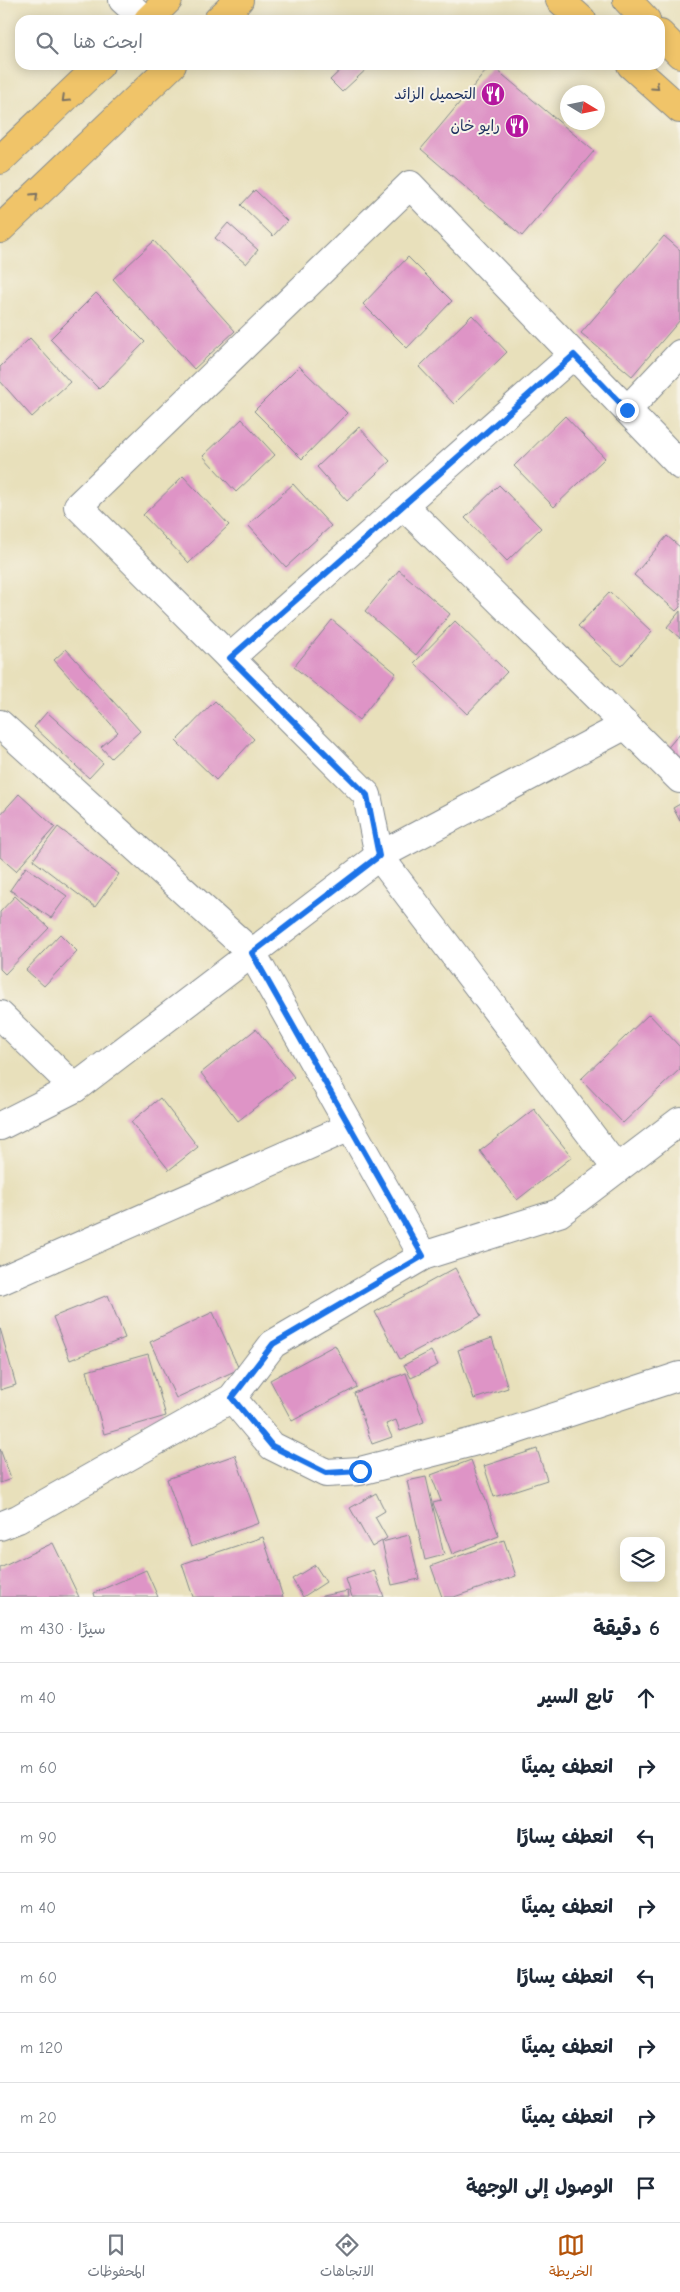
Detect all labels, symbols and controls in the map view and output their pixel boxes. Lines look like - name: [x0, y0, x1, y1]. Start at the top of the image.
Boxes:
- search box: [15, 15, 665, 70]
- icon: search: [33, 29, 61, 57]
- text: ابحث هنا: [73, 31, 143, 53]
- restaurant icon: التحميل الزائد: [480, 81, 506, 107]
- one-way arrow: [650, 81, 659, 90]
- place label: التحميل الزائد: [394, 85, 476, 103]
- north arrow: [560, 85, 605, 130]
- one-way arrow: [62, 93, 71, 102]
- restaurant icon: رايو خان: [504, 113, 530, 139]
- place label: رايو خان: [450, 117, 500, 135]
- one-way arrow: [30, 193, 39, 202]
- route end: [616, 399, 639, 422]
- route start: [349, 1460, 372, 1483]
- map controls: [620, 1537, 665, 1582]
- button: layers: [620, 1537, 665, 1582]
- text: 6 دقيقة: [593, 1616, 660, 1640]
- text: سيرًا · 430 m: [20, 1620, 106, 1638]
- icon: ahead: [632, 1684, 660, 1712]
- text: تابع السير: [539, 1686, 613, 1708]
- text: 40 m: [20, 1689, 56, 1707]
- icon: right: [632, 1754, 660, 1782]
- text: انعطف يمينًا: [521, 1756, 613, 1778]
- text: 60 m: [20, 1759, 57, 1777]
- icon: left: [632, 1824, 660, 1852]
- text: انعطف يسارًا: [516, 1826, 613, 1848]
- text: 90 m: [20, 1829, 57, 1847]
- icon: right: [632, 1894, 660, 1922]
- text: انعطف يمينًا: [521, 1896, 613, 1918]
- text: 40 m: [20, 1899, 56, 1917]
- icon: left: [632, 1964, 660, 1992]
- text: انعطف يسارًا: [516, 1966, 613, 1988]
- text: 60 m: [20, 1969, 57, 1987]
- icon: right: [632, 2034, 660, 2062]
- text: انعطف يمينًا: [521, 2036, 613, 2058]
- text: 120 m: [20, 2039, 63, 2057]
- icon: right: [632, 2104, 660, 2132]
- text: انعطف يمينًا: [521, 2106, 613, 2128]
- text: 20 m: [20, 2109, 57, 2127]
- icon: arrive: [632, 2174, 660, 2202]
- text: الوصول إلى الوجهة: [466, 2176, 613, 2198]
- tab: المحفوظات: [87, 2231, 145, 2284]
- tab: الاتجاهات: [320, 2231, 374, 2284]
- tab: الخريطة: [549, 2231, 593, 2284]

